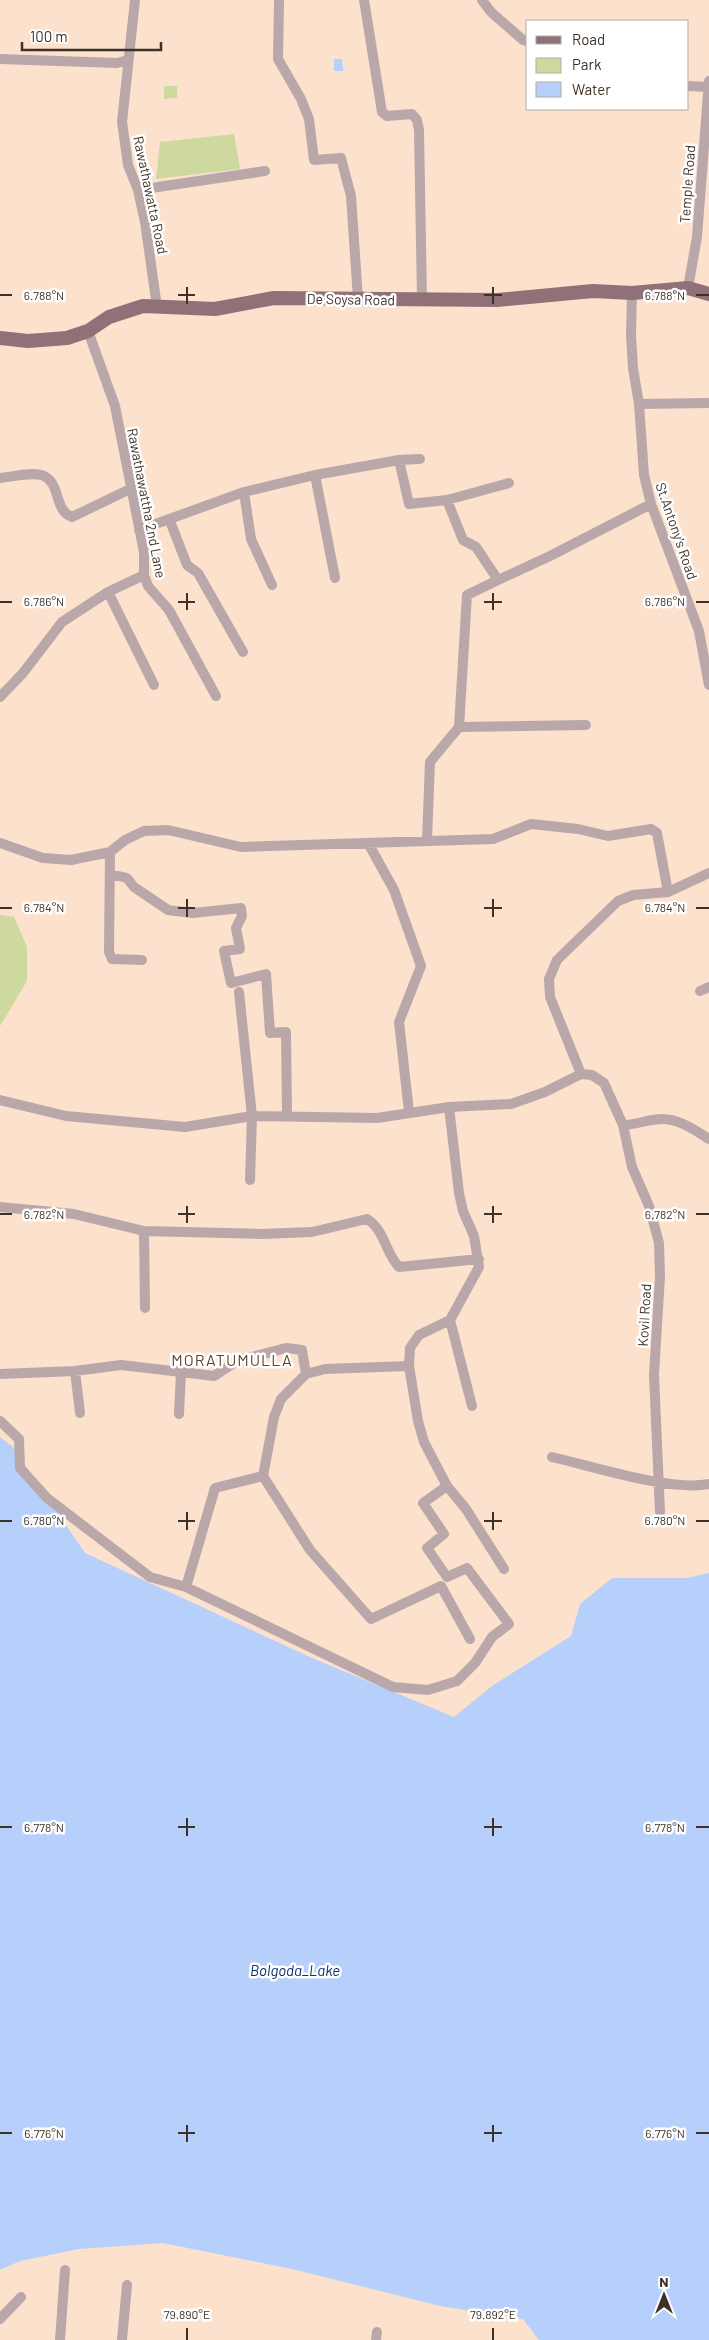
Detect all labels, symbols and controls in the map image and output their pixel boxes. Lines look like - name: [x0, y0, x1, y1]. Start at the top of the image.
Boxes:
- scale bar: [22, 20, 161, 52]
- legend: [526, 20, 689, 110]
- text: 100 m: [30, 27, 68, 45]
- text: Road: [572, 30, 605, 48]
- text: Park: [572, 55, 602, 73]
- text: Water: [572, 80, 611, 98]
- street label: Rawathawatta Road: [130, 134, 172, 256]
- street label: Temple Road: [676, 144, 698, 224]
- text: 6.788°N: [24, 288, 64, 302]
- text: 6.788°N: [645, 288, 685, 302]
- street label: De Soysa Road: [307, 290, 395, 308]
- street label: Rawathawattha 2nd Lane: [124, 427, 170, 579]
- street label: St.Antony's Road: [652, 480, 702, 582]
- text: 6.786°N: [24, 594, 64, 608]
- text: 6.786°N: [645, 594, 685, 608]
- text: 6.784°N: [24, 900, 64, 914]
- text: 6.784°N: [645, 900, 685, 914]
- text: 6.782°N: [24, 1207, 64, 1221]
- text: 6.782°N: [645, 1207, 685, 1221]
- street label: Kovil Road: [634, 1283, 654, 1347]
- district label: MORATUMULLA: [171, 1350, 293, 1369]
- text: 6.780°N: [24, 1513, 64, 1527]
- text: 6.780°N: [645, 1513, 685, 1527]
- text: 6.778°N: [24, 1820, 64, 1834]
- text: 6.778°N: [645, 1820, 685, 1834]
- water label: Bolgoda_Lake: [250, 1961, 340, 1979]
- text: 6.776°N: [24, 2126, 64, 2140]
- text: 6.776°N: [645, 2126, 685, 2140]
- north arrow: [639, 2270, 689, 2320]
- text: N: [659, 2273, 669, 2290]
- text: 79.890°E: [164, 2307, 210, 2321]
- text: 79.892°E: [470, 2307, 516, 2321]

